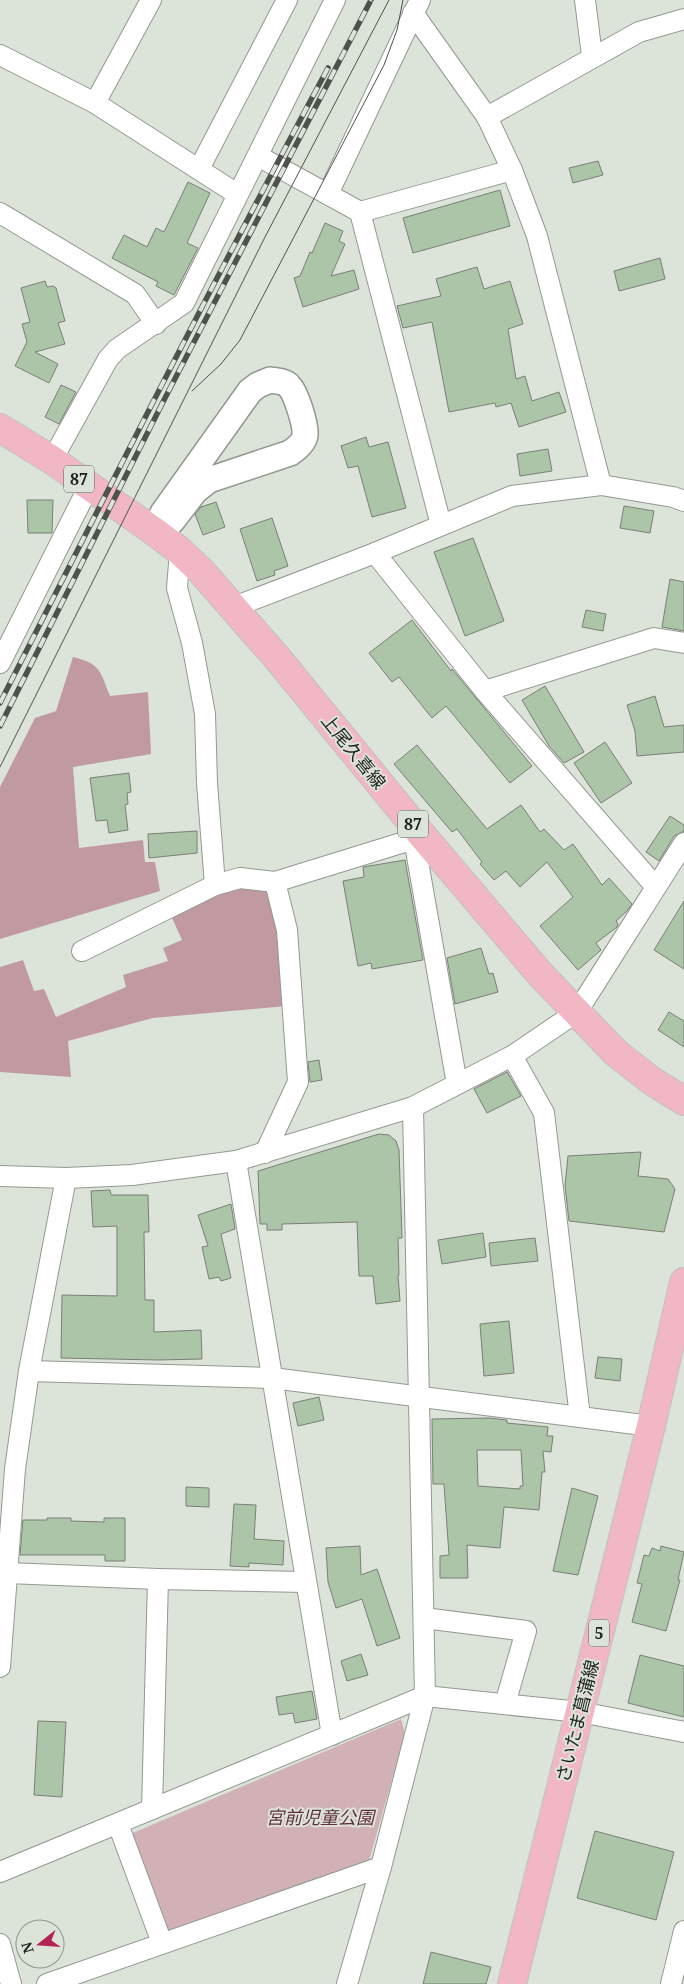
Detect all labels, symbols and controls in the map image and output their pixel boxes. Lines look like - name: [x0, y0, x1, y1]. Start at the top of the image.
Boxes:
- road number: 87: [64, 466, 94, 492]
- street label: 上尾久喜線: [316, 708, 392, 794]
- road number: 87: [398, 811, 428, 838]
- road number: 5: [589, 1620, 609, 1646]
- street label: さいたま菖蒲線: [550, 1657, 604, 1785]
- park label: 宮前児童公園: [266, 1805, 377, 1829]
- north arrow: [15, 1919, 65, 1969]
- text: N: [16, 1940, 38, 1956]

